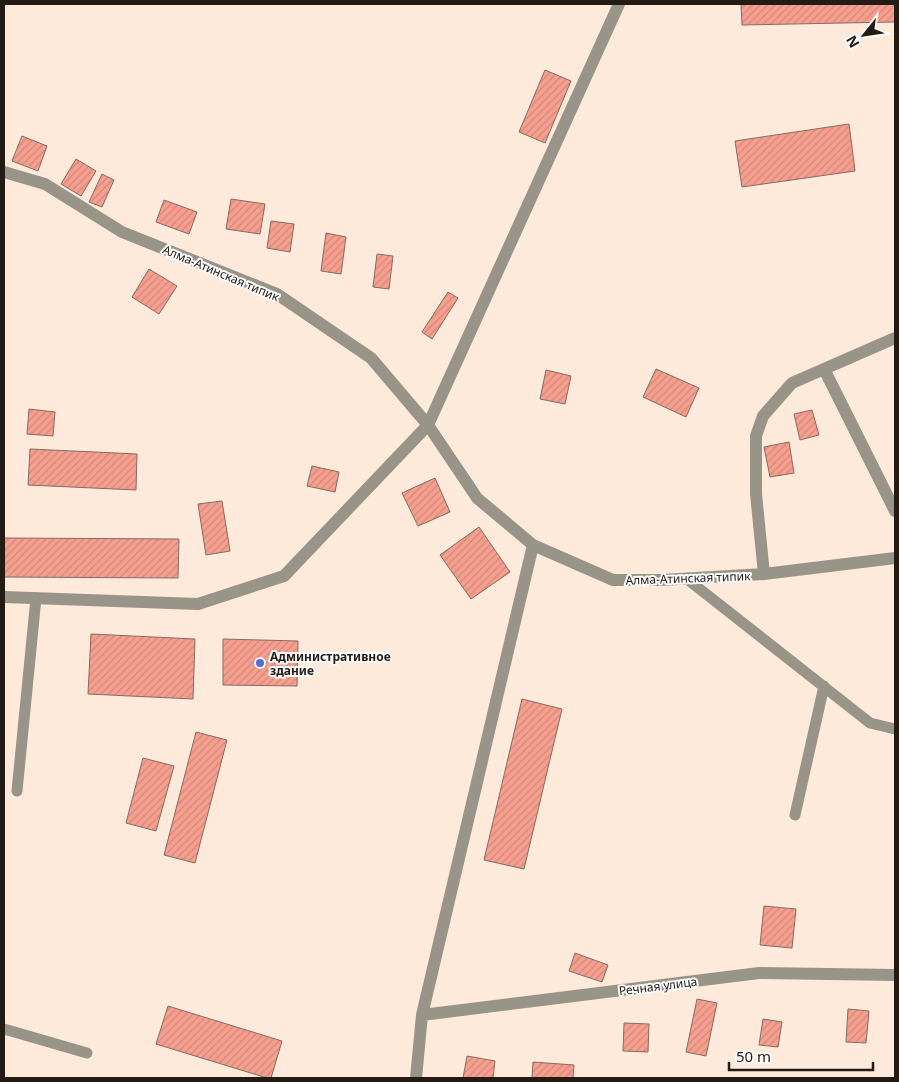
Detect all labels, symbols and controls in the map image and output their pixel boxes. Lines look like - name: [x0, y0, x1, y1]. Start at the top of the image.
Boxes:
- north arrow: [839, 10, 889, 60]
- text: N: [841, 32, 863, 51]
- street label: Алма-Атинская типик: [160, 241, 282, 305]
- street label: Алма-Атинская типик: [625, 567, 751, 589]
- place label: Административное здание: [270, 648, 391, 679]
- marker: Административное здание: [254, 657, 266, 669]
- street label: Речная улица: [618, 973, 698, 999]
- scale bar: [729, 1040, 873, 1072]
- text: 50 m: [736, 1046, 771, 1066]

